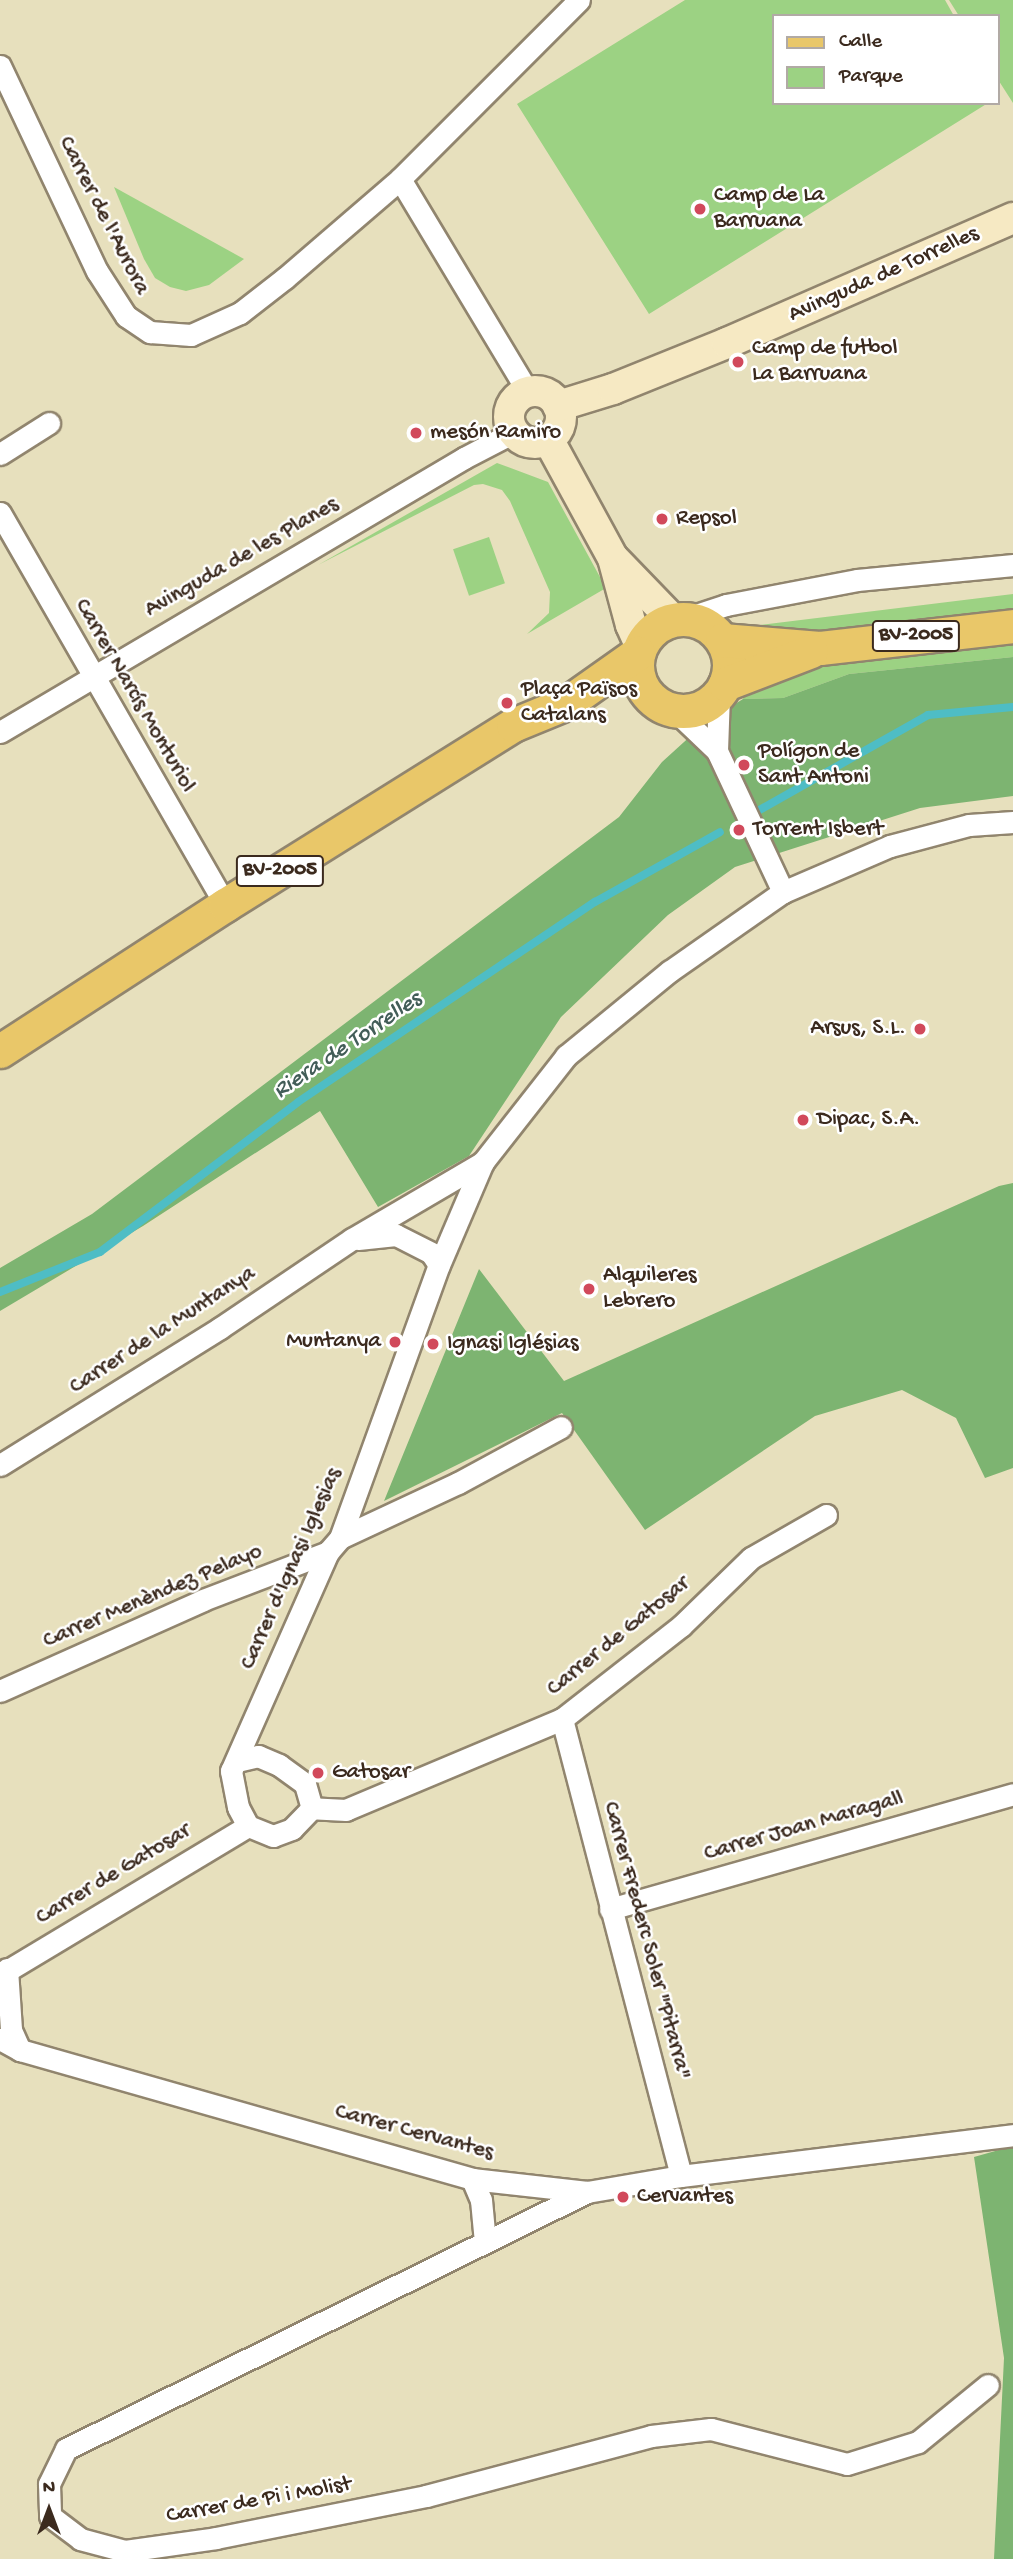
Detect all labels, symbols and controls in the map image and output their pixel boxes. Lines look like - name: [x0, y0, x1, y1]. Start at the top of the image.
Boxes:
- legend: [772, 14, 999, 105]
- text: Calle: [839, 30, 882, 55]
- text: Parque: [839, 65, 903, 90]
- street label: Carrer de l'Aurora: [51, 132, 155, 300]
- place label: Camp de La Barruana: [714, 182, 824, 236]
- marker: Camp de La Barruana: [692, 201, 708, 217]
- street label: Avinguda de Torrelles: [785, 221, 983, 329]
- place label: Camp de futbol La Barruana: [752, 335, 897, 389]
- marker: Camp de futbol La Barruana: [730, 354, 746, 370]
- place label: mesón Ramiro: [430, 419, 561, 447]
- marker: mesón Ramiro: [408, 425, 424, 441]
- street label: Avinguda de les Planes: [140, 491, 344, 625]
- place label: Repsol: [676, 505, 737, 533]
- marker: Repsol: [654, 511, 670, 527]
- street label: Carrer Narcís Monturiol: [67, 594, 201, 798]
- road number: BV-2005: [870, 618, 962, 654]
- place label: Plaça Països Catalans: [521, 676, 637, 730]
- marker: Plaça Països Catalans: [499, 695, 515, 711]
- place label: Polígon de Sant Antoni: [758, 738, 869, 792]
- marker: Polígon de Sant Antoni: [736, 757, 752, 773]
- place label: Torrent Isbert: [753, 816, 883, 844]
- marker: Torrent Isbert: [731, 822, 747, 838]
- road number: BV-2005: [234, 854, 326, 888]
- water label: Riera de Torrelles: [268, 986, 428, 1106]
- place label: Arsus, S.L.: [810, 1015, 906, 1043]
- marker: Arsus, S.L.: [912, 1021, 928, 1037]
- place label: Dipac, S.A.: [817, 1106, 920, 1134]
- marker: Dipac, S.A.: [795, 1112, 811, 1128]
- street label: Carrer de la Muntanya: [65, 1261, 261, 1401]
- place label: Alquileres Lebrero: [603, 1262, 697, 1316]
- marker: Alquileres Lebrero: [581, 1281, 597, 1297]
- place label: Muntanya: [286, 1328, 381, 1356]
- place label: Ignasi Iglésias: [447, 1330, 578, 1358]
- marker: Muntanya: [387, 1334, 403, 1350]
- marker: Ignasi Iglésias: [425, 1336, 441, 1352]
- street label: Carrer d'Ignasi Iglesias: [235, 1464, 349, 1674]
- street label: Carrer Menèndez Pelayo: [39, 1538, 267, 1656]
- street label: Carrer de Gatosar: [542, 1571, 696, 1703]
- place label: Gatosar: [332, 1759, 410, 1787]
- marker: Gatosar: [310, 1765, 326, 1781]
- street label: Carrer Joan Maragall: [701, 1785, 907, 1869]
- street label: Carrer Frederc Soler "Pitarra": [596, 1799, 696, 2083]
- street label: Carrer de Gatosar: [32, 1818, 196, 1932]
- street label: Carrer Cervantes: [332, 2099, 496, 2167]
- place label: Cervantes: [637, 2183, 733, 2211]
- marker: Cervantes: [615, 2189, 631, 2205]
- street label: Carrer de Pi i Molist: [164, 2471, 354, 2531]
- north arrow: [14, 2475, 84, 2545]
- text: N: [43, 2477, 55, 2500]

